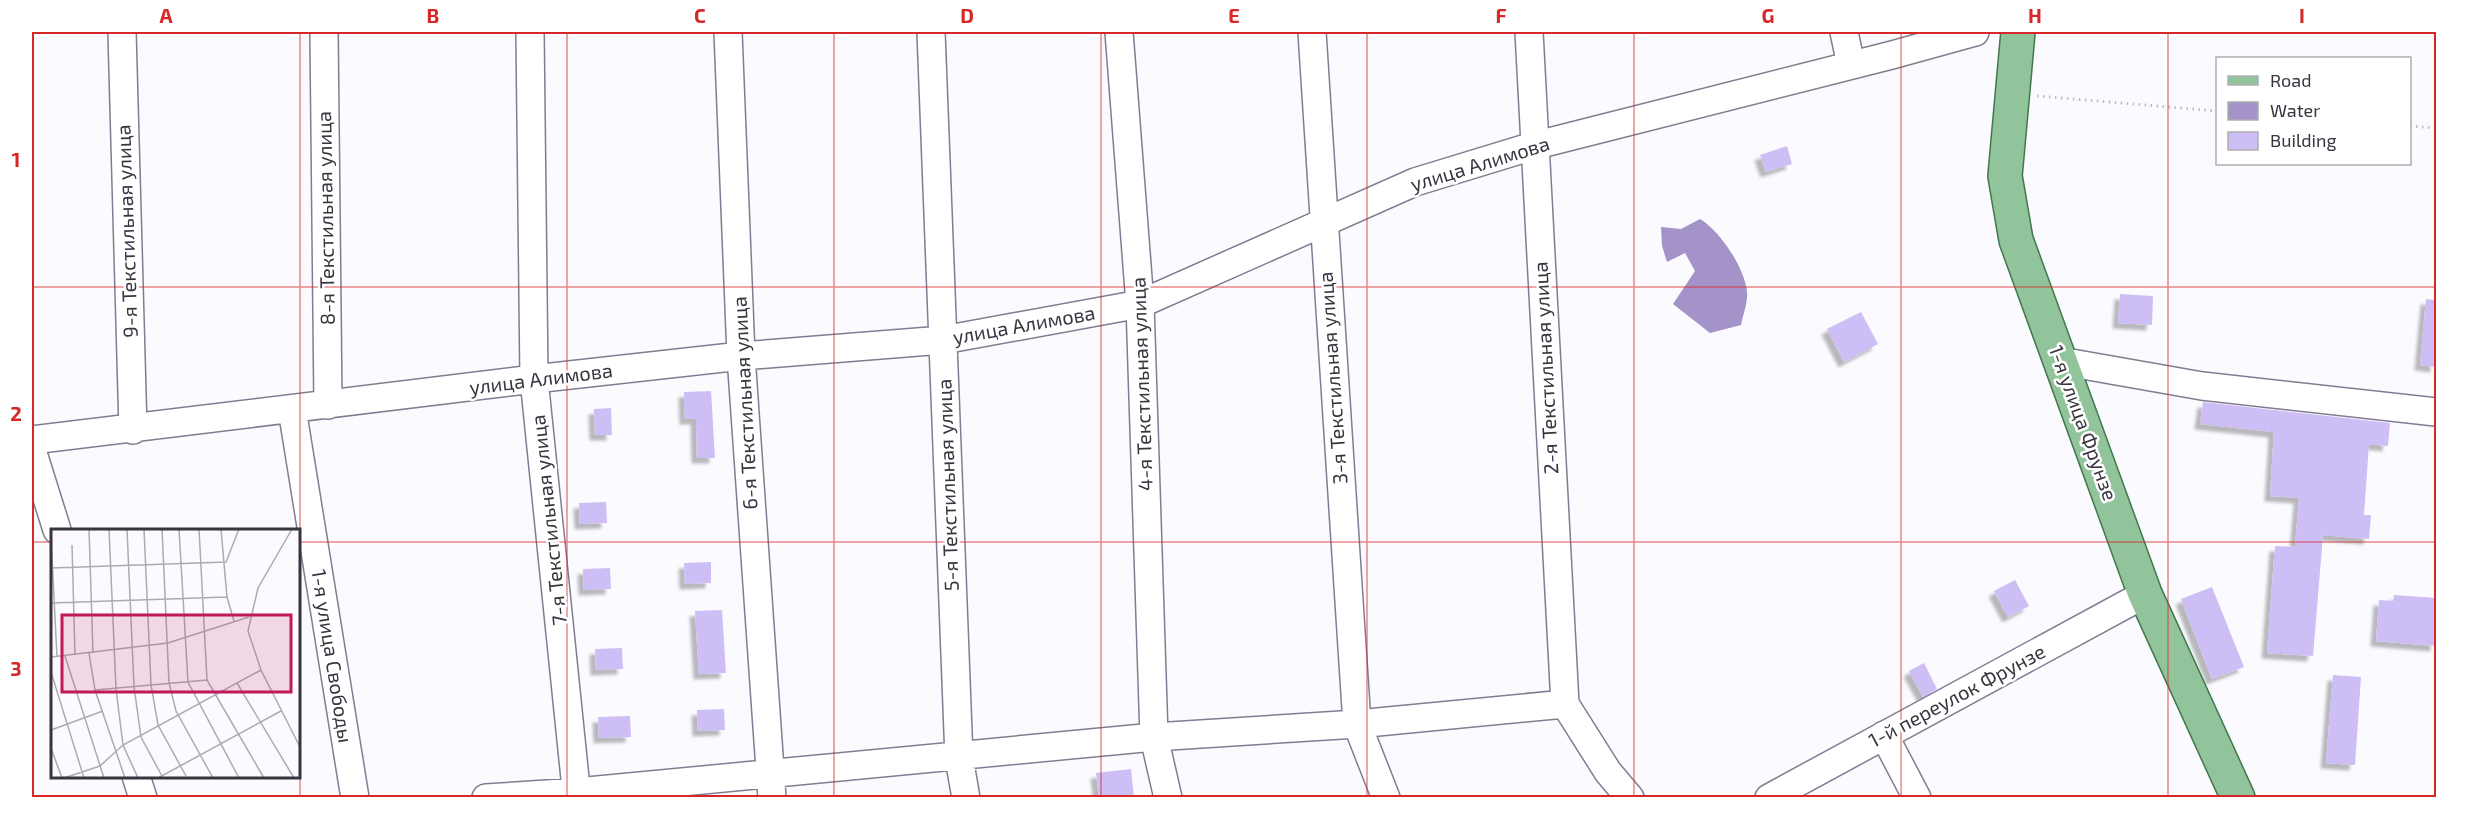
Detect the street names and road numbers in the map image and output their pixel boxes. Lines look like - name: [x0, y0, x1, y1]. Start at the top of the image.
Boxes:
- street label: 8-я Текстильная улица: [311, 111, 340, 325]
- street label: 9-я Текстильная улица: [110, 124, 143, 338]
- street label: улица Алимова: [1407, 130, 1552, 197]
- street label: 2-я Текстильная улица: [1527, 261, 1564, 475]
- street label: 3-я Текстильная улица: [1313, 271, 1352, 485]
- street label: 4-я Текстильная улица: [1125, 277, 1158, 492]
- street label: 6-я Текстильная улица: [726, 296, 763, 510]
- street label: улица Алимова: [951, 300, 1097, 349]
- street label: 1-я улица Фрунзе: [2044, 342, 2123, 504]
- street label: улица Алимова: [468, 357, 614, 400]
- street label: 5-я Текстильная улица: [931, 378, 964, 592]
- street label: 7-я Текстильная улица: [525, 413, 572, 627]
- street label: 1-я улица Свободы: [306, 567, 359, 744]
- street label: 1-й переулок Фрунзе: [1864, 638, 2049, 753]

